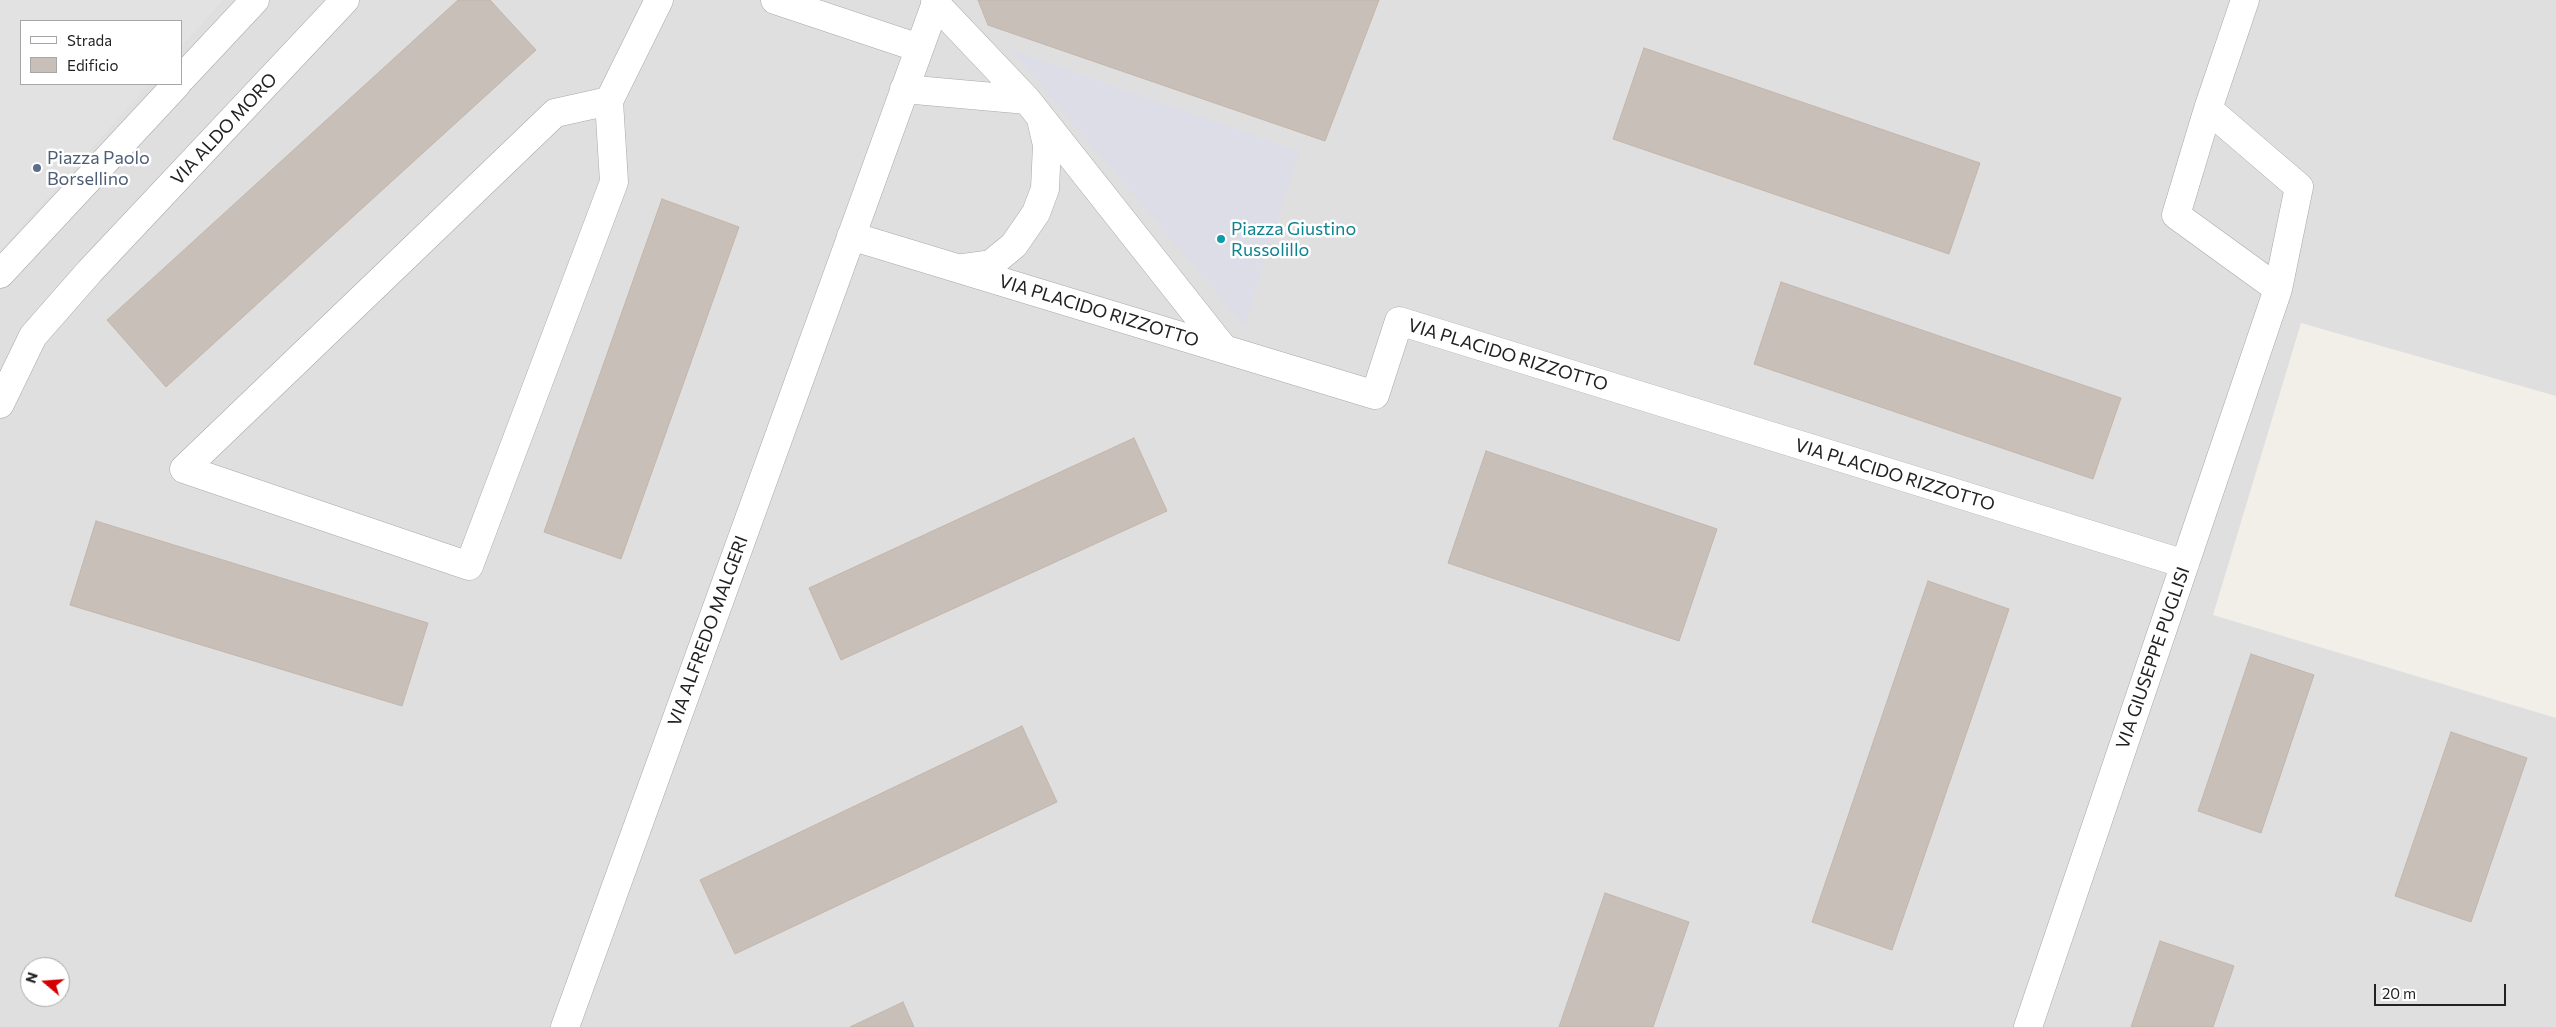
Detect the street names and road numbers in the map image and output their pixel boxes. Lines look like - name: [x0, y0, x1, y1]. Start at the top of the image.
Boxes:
- street label: VIA ALDO MORO: [166, 68, 282, 190]
- street label: VIA PLACIDO RIZZOTTO: [996, 270, 1202, 352]
- street label: VIA PLACIDO RIZZOTTO: [1405, 314, 1611, 396]
- street label: VIA PLACIDO RIZZOTTO: [1792, 434, 1998, 516]
- street label: VIA ALFREDO MALGERI: [663, 533, 753, 729]
- street label: VIA GIUSEPPE PUGLISI: [2112, 564, 2194, 752]

